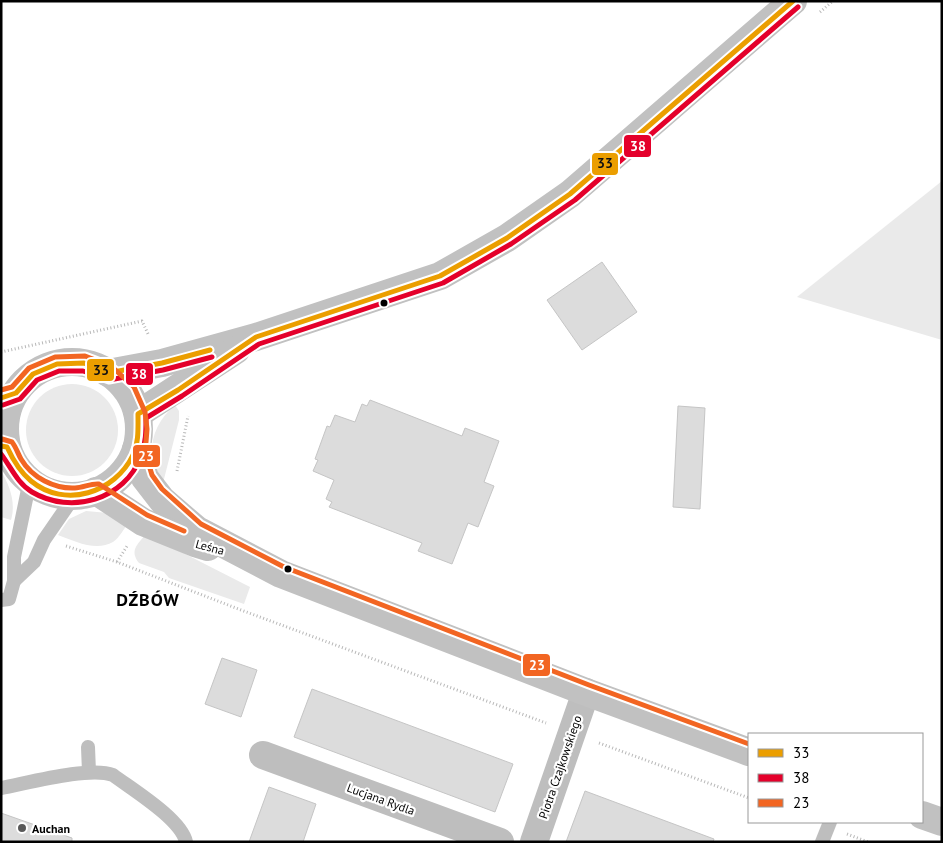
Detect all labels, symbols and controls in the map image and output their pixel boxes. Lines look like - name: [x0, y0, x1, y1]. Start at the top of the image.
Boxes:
- line badge: 38: [623, 134, 652, 158]
- text: 38: [630, 137, 646, 155]
- line badge: 33: [591, 152, 619, 176]
- text: 33: [597, 154, 613, 172]
- unlabelled marker: [379, 298, 389, 308]
- line badge: 33: [86, 358, 115, 382]
- text: 33: [93, 361, 109, 379]
- line badge: 38: [125, 362, 154, 386]
- text: 38: [131, 365, 147, 383]
- line badge: 23: [132, 444, 161, 468]
- text: 23: [138, 447, 154, 465]
- street label: Leśna: [194, 536, 226, 558]
- unlabelled marker: [283, 564, 293, 574]
- district label: DŹBÓW: [116, 588, 180, 611]
- line badge: 23: [522, 653, 551, 677]
- text: 23: [529, 656, 545, 674]
- street label: Piotra Czajkowskiego: [535, 713, 585, 821]
- legend: [748, 733, 923, 823]
- text: 33: [793, 743, 809, 762]
- text: 38: [793, 768, 809, 787]
- street label: Lucjana Rydla: [345, 780, 417, 818]
- text: 23: [793, 793, 809, 812]
- place label: Auchan: [32, 821, 70, 836]
- marker: Auchan: [16, 822, 28, 834]

